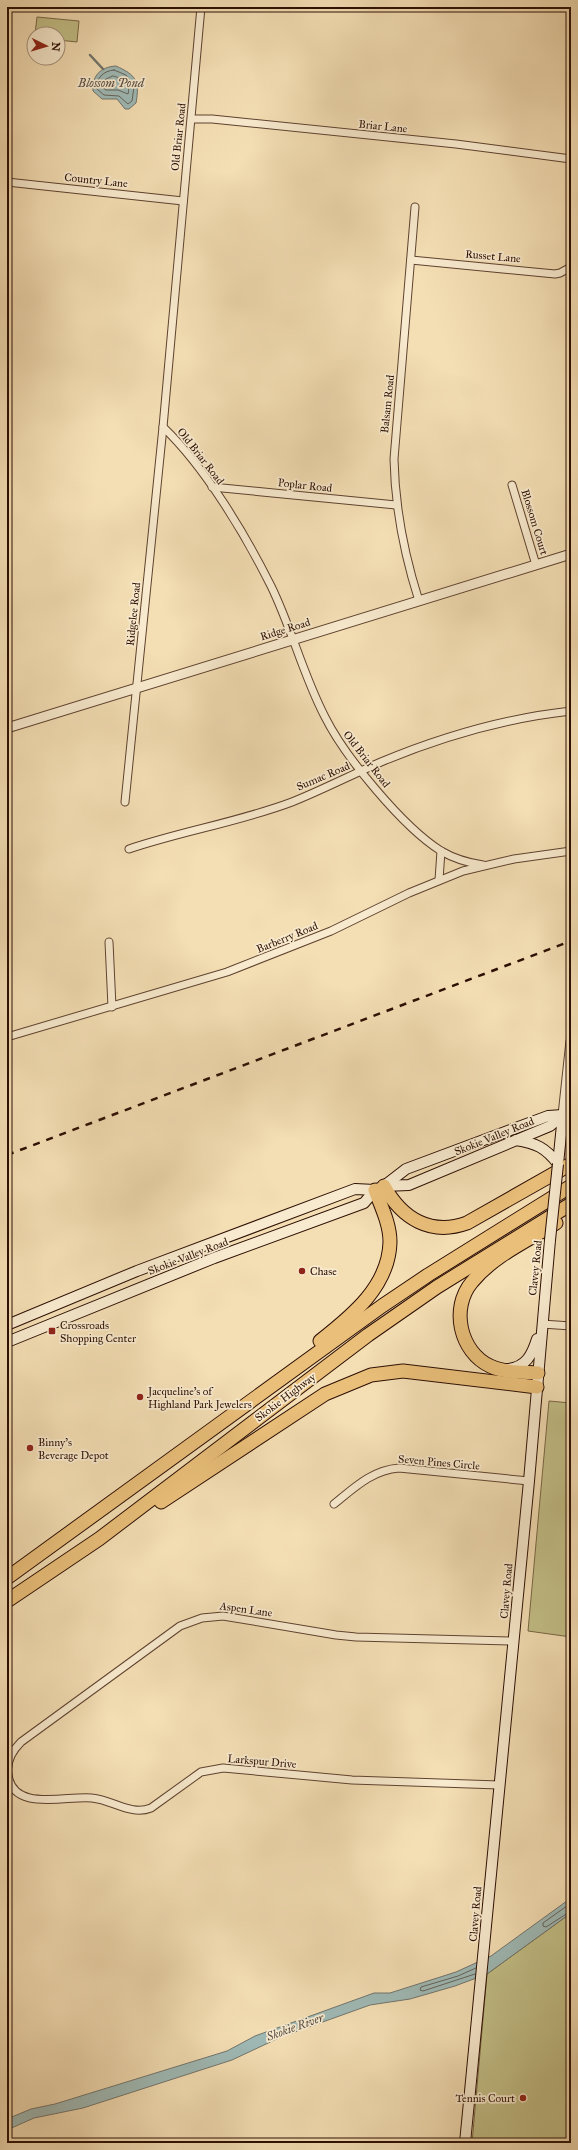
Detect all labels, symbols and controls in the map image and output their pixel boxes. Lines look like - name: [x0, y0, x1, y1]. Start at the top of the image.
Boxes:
- north arrow: [26, 26, 66, 66]
- text: N: [49, 42, 62, 53]
- water label: Blossom Pond: [77, 76, 145, 90]
- street label: Old Briar Road: [168, 102, 189, 172]
- street label: Briar Lane: [358, 117, 408, 136]
- street label: Country Lane: [64, 171, 129, 190]
- street label: Russet Lane: [465, 248, 522, 265]
- street label: Balsam Road: [378, 374, 397, 434]
- street label: Old Briar Road: [174, 425, 227, 488]
- street label: Poplar Road: [277, 476, 333, 495]
- street label: Blossom Court: [518, 488, 551, 557]
- street label: Ridgelee Road: [124, 581, 143, 646]
- street label: Ridge Road: [258, 616, 312, 643]
- street label: Old Briar Road: [340, 728, 393, 791]
- street label: Sumac Road: [295, 759, 352, 793]
- street label: Barberry Road: [255, 919, 320, 956]
- street label: Skokie Valley Road: [452, 1114, 536, 1158]
- street label: Skokie Valley Road: [146, 1235, 231, 1278]
- street label: Clavey Road: [526, 1239, 545, 1296]
- place label: Chase: [310, 1265, 337, 1278]
- marker: Chase: [297, 1266, 307, 1276]
- place label: Crossroads Shopping Center: [60, 1319, 137, 1345]
- marker: Crossroads Shopping Center: [47, 1326, 57, 1336]
- street label: Skokie Highway: [252, 1370, 319, 1424]
- place label: Jacqueline's of Highland Park Jewelers: [147, 1385, 252, 1412]
- marker: Jacqueline's of Highland Park Jewelers: [135, 1392, 145, 1402]
- place label: Binny's Beverage Depot: [38, 1436, 109, 1462]
- marker: Binny's Beverage Depot: [25, 1443, 35, 1453]
- street label: Seven Pines Circle: [398, 1452, 481, 1473]
- street label: Clavey Road: [498, 1562, 515, 1619]
- street label: Aspen Lane: [218, 1599, 274, 1620]
- street label: Larkspur Drive: [227, 1752, 297, 1771]
- street label: Clavey Road: [467, 1885, 484, 1942]
- water label: Skokie River: [264, 2010, 326, 2044]
- place label: Tennis Court: [455, 2092, 515, 2105]
- marker: Tennis Court: [518, 2093, 528, 2103]

